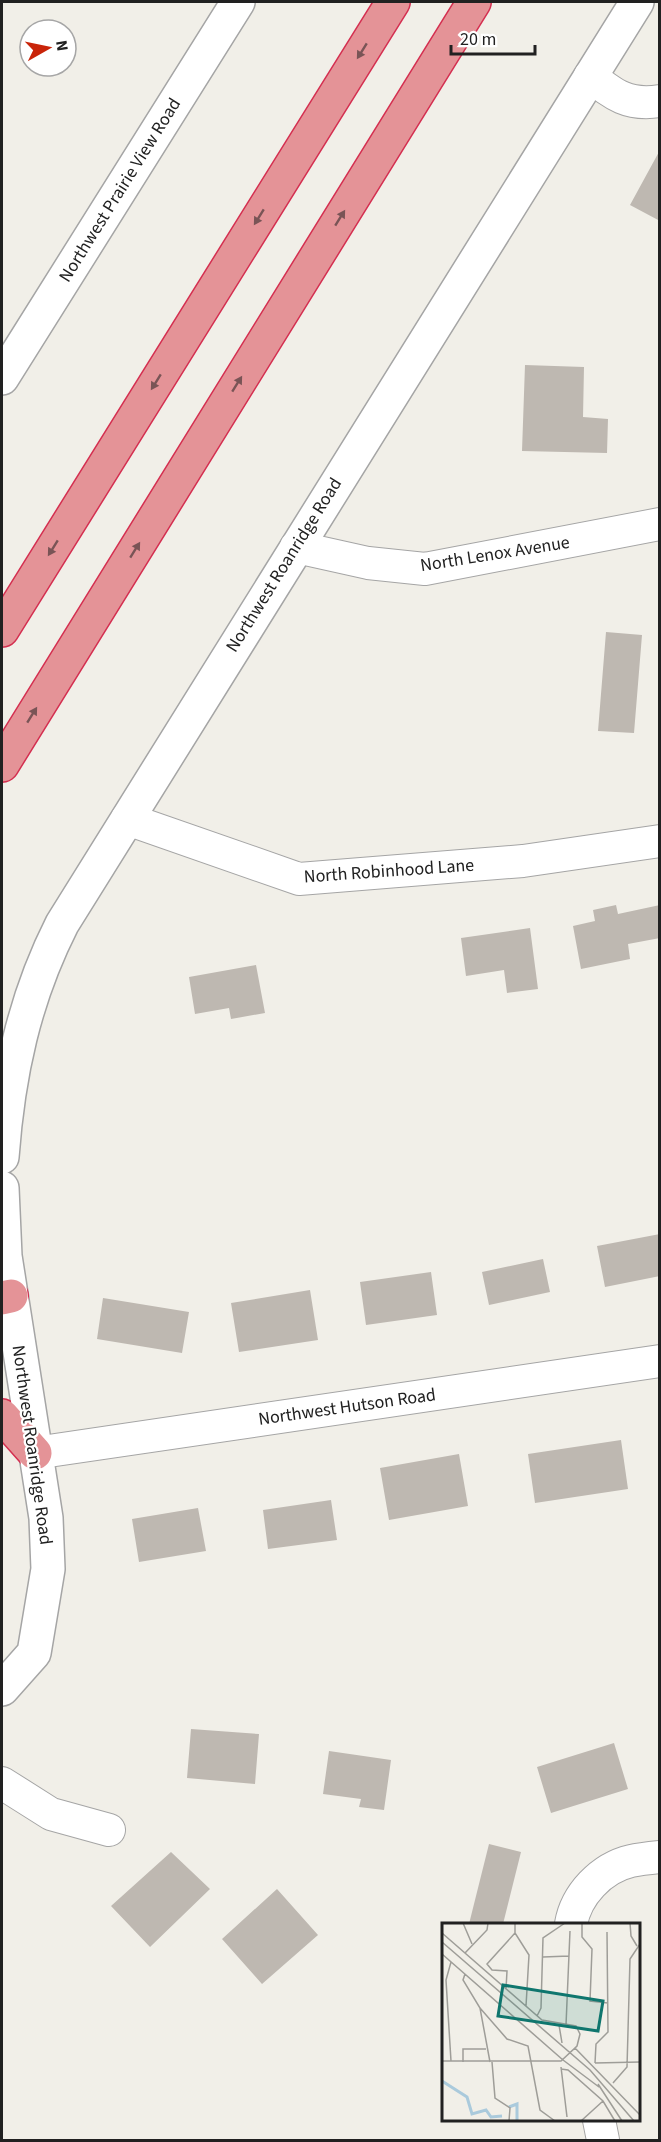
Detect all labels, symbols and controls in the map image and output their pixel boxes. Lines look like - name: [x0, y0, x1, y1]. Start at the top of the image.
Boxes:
- north arrow: [18, 18, 78, 78]
- scale bar: [451, 18, 535, 56]
- text: 20 m: [460, 27, 496, 52]
- text: N: [50, 39, 74, 53]
- one-way arrow: [356, 43, 367, 59]
- street label: Northwest Prairie View Road: [53, 93, 187, 287]
- one-way arrow: [253, 209, 264, 225]
- one-way arrow: [334, 210, 345, 226]
- one-way arrow: [150, 374, 161, 390]
- one-way arrow: [232, 376, 243, 392]
- street label: Northwest Roanridge Road: [220, 473, 348, 657]
- street label: North Lenox Avenue: [418, 530, 572, 578]
- one-way arrow: [47, 540, 58, 556]
- one-way arrow: [129, 542, 140, 558]
- one-way arrow: [27, 707, 38, 724]
- street label: North Robinhood Lane: [303, 853, 475, 889]
- street label: Northwest Roanridge Road: [6, 1344, 58, 1546]
- street label: Northwest Hutson Road: [257, 1382, 437, 1432]
- inset map: [442, 1923, 640, 2121]

